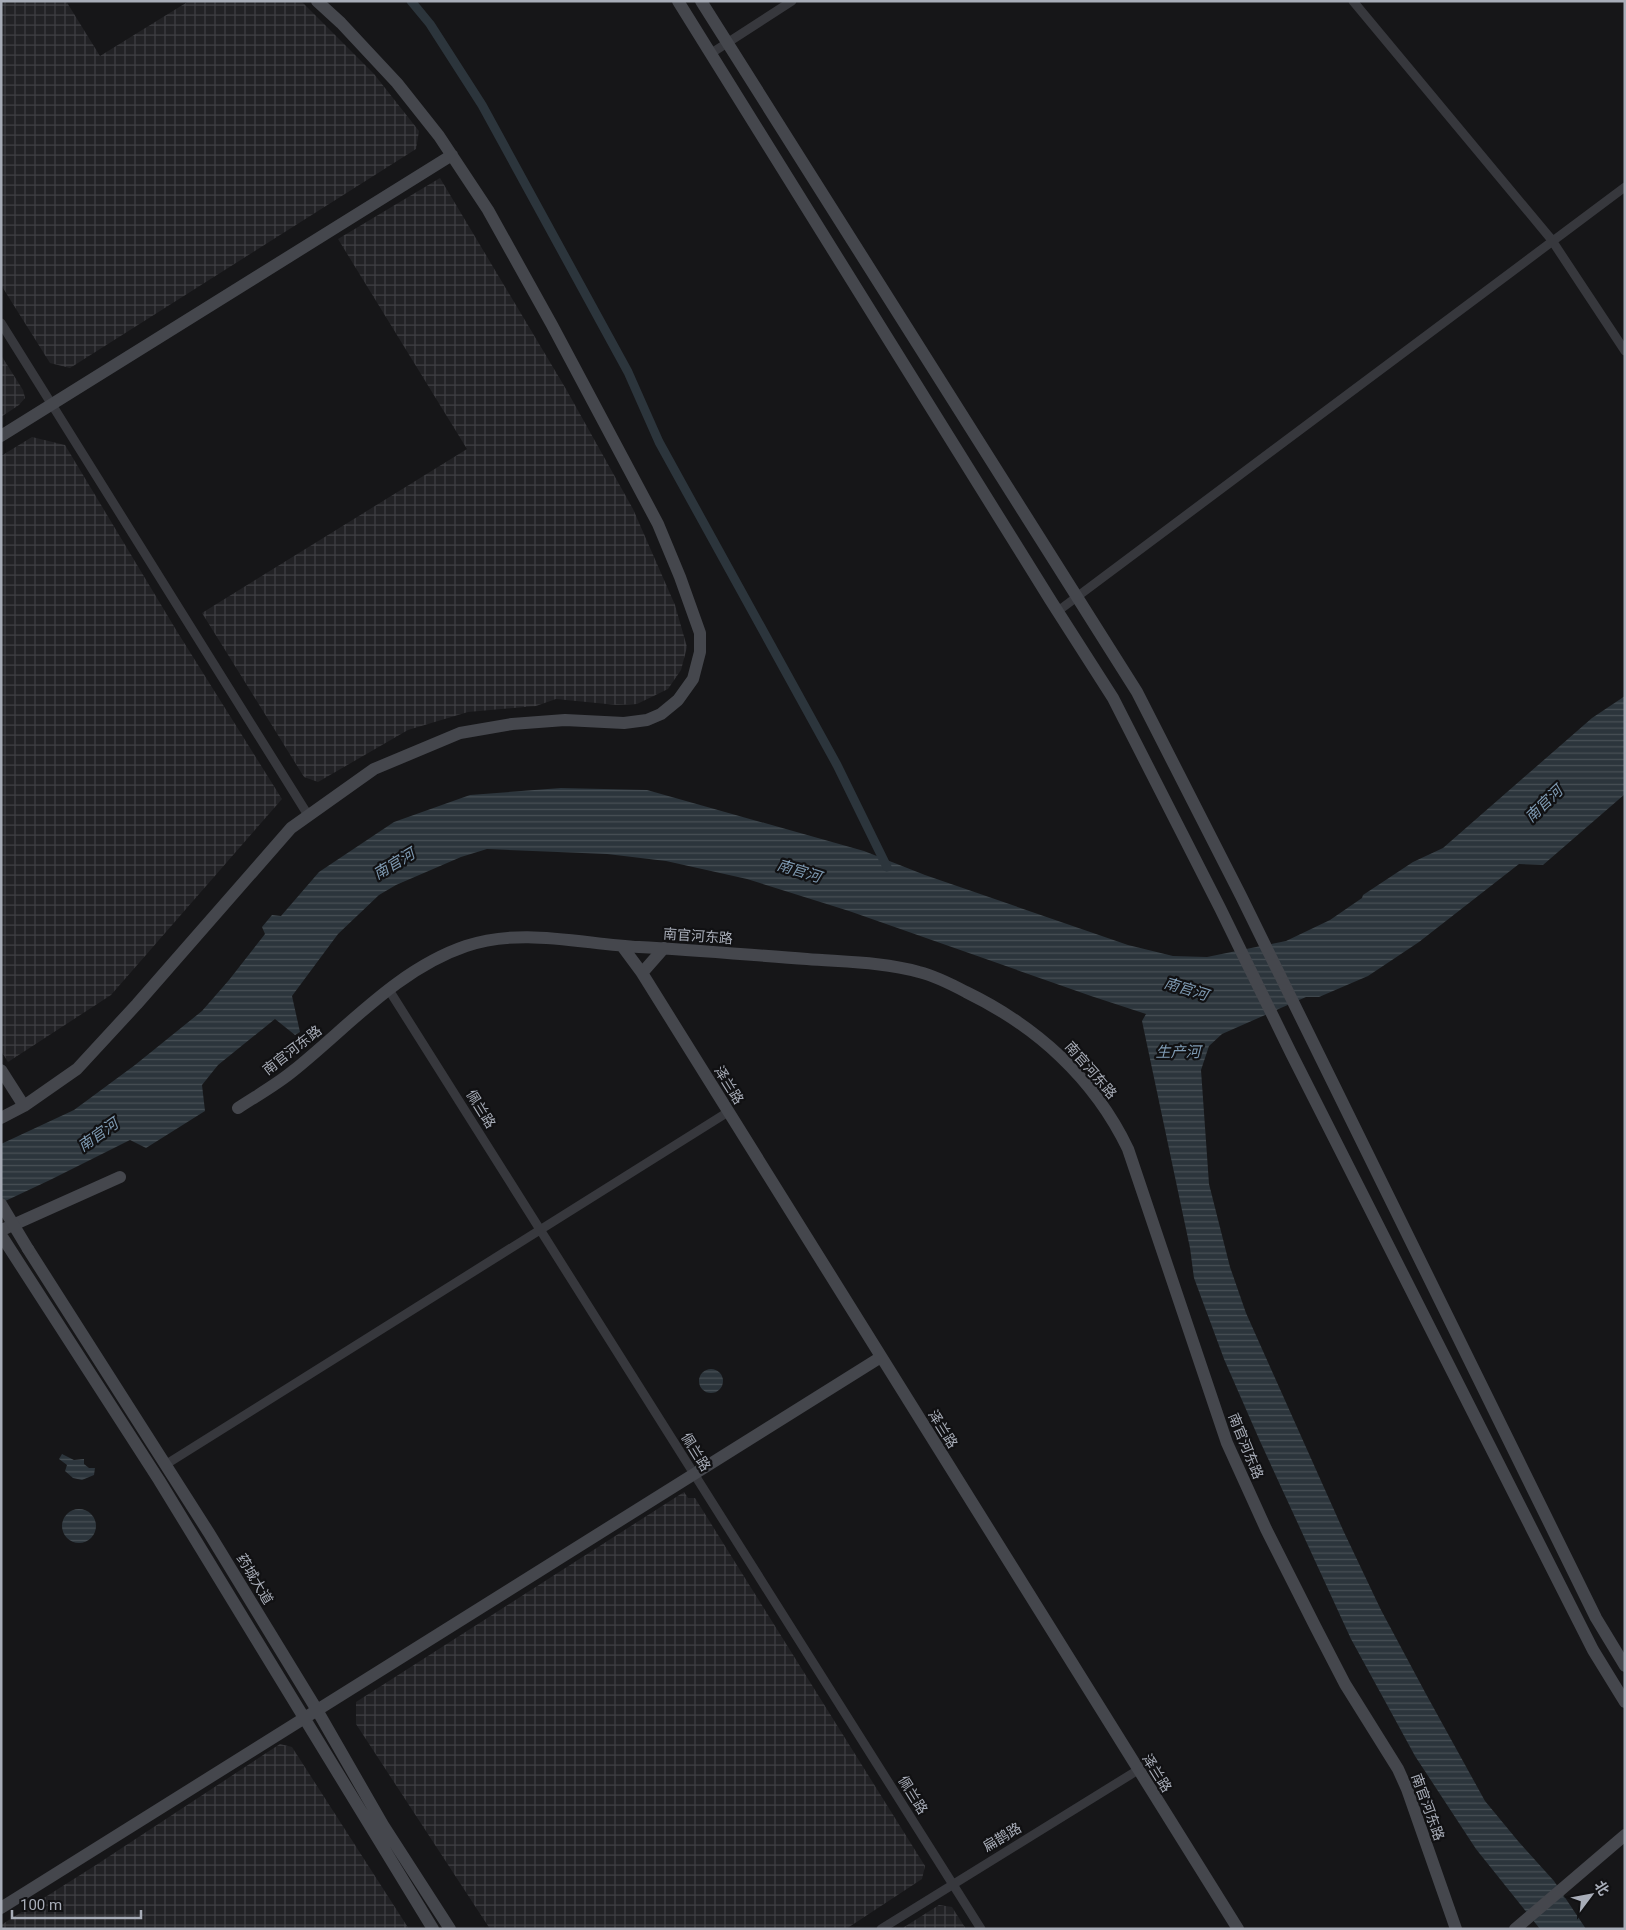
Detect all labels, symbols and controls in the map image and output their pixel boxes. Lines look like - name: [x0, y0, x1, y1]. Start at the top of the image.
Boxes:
- water label: 南官河: [1522, 780, 1569, 826]
- water label: 南官河: [370, 843, 420, 883]
- water label: 南官河: [775, 856, 826, 887]
- street label: 南官河东路: [663, 926, 733, 946]
- water label: 南官河: [1162, 974, 1213, 1005]
- street label: 南官河东路: [259, 1022, 325, 1078]
- street label: 南官河东路: [1062, 1038, 1120, 1102]
- water label: 生产河: [1155, 1043, 1203, 1061]
- street label: 泽兰路: [711, 1063, 747, 1107]
- street label: 佩兰路: [463, 1087, 499, 1131]
- water label: 南官河: [74, 1113, 124, 1155]
- street label: 泽兰路: [925, 1407, 961, 1451]
- street label: 南官河东路: [1225, 1411, 1267, 1481]
- street label: 佩兰路: [678, 1430, 714, 1474]
- street label: 药城大道: [234, 1551, 276, 1607]
- street label: 泽兰路: [1139, 1751, 1175, 1795]
- street label: 南官河东路: [1409, 1771, 1447, 1843]
- street label: 佩兰路: [895, 1773, 931, 1817]
- street label: 扁鹊路: [980, 1819, 1024, 1855]
- north arrow: [1566, 1870, 1616, 1920]
- text: 北: [1592, 1878, 1613, 1898]
- scale bar: [12, 1888, 141, 1920]
- text: 100 m: [20, 1896, 62, 1914]

